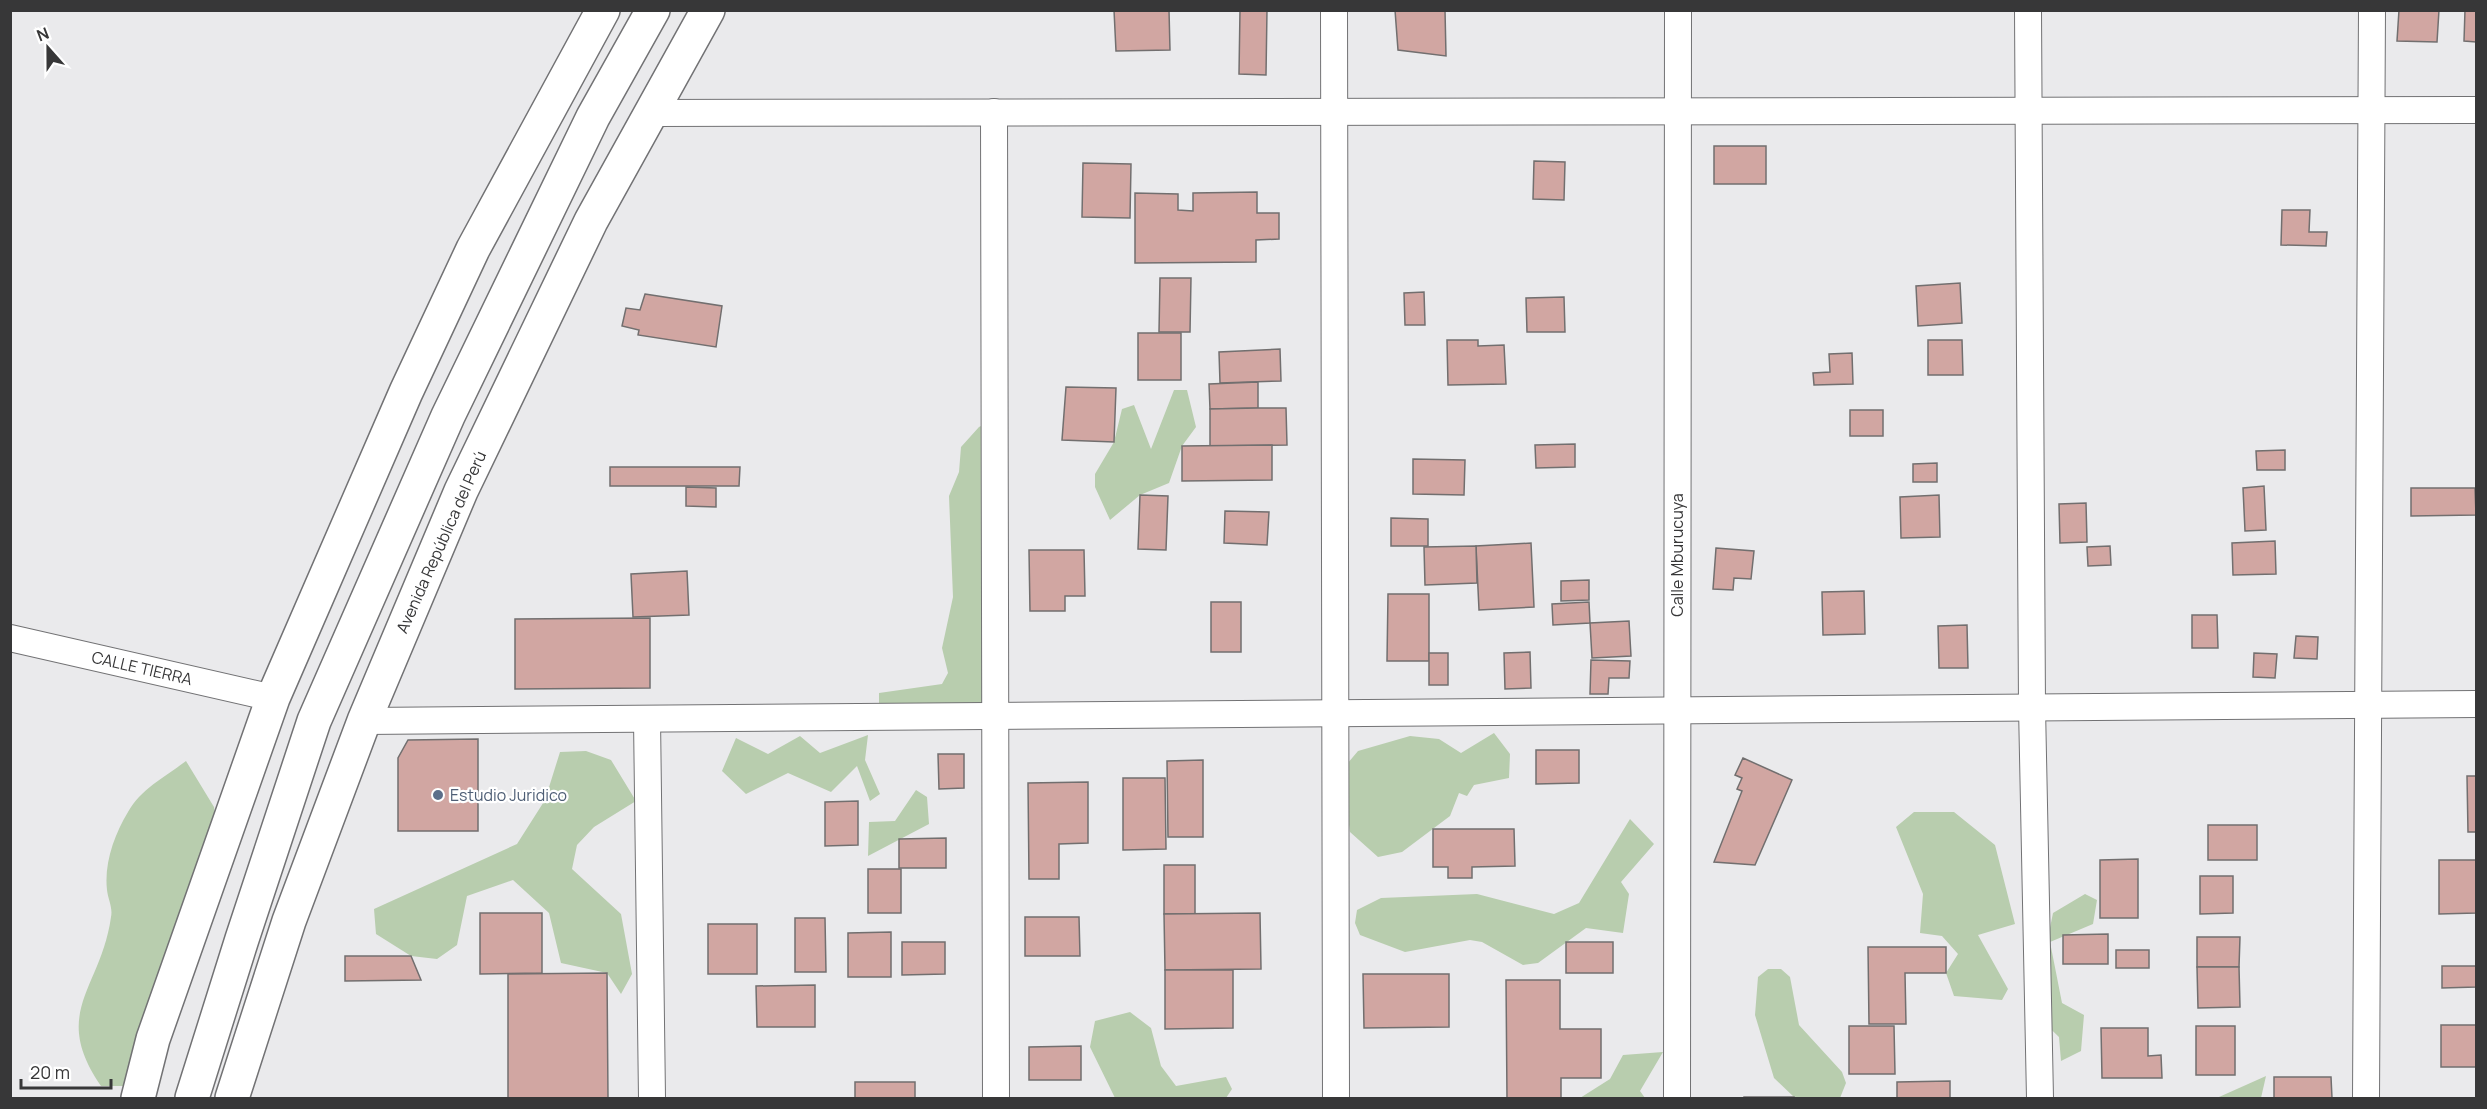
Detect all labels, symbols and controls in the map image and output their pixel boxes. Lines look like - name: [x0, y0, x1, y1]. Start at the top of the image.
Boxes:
- north arrow: [18, 18, 78, 78]
- text: N: [33, 22, 52, 46]
- street label: Avenida República del Perú: [391, 447, 491, 637]
- street label: Calle Mburucuya: [1666, 493, 1688, 617]
- street label: CALLE TIERRA: [90, 646, 194, 690]
- place label: Estudio Juridico: [450, 784, 567, 806]
- marker: Estudio Juridico: [431, 788, 445, 802]
- scale bar: [21, 1052, 111, 1090]
- text: 20 m: [30, 1060, 70, 1084]

